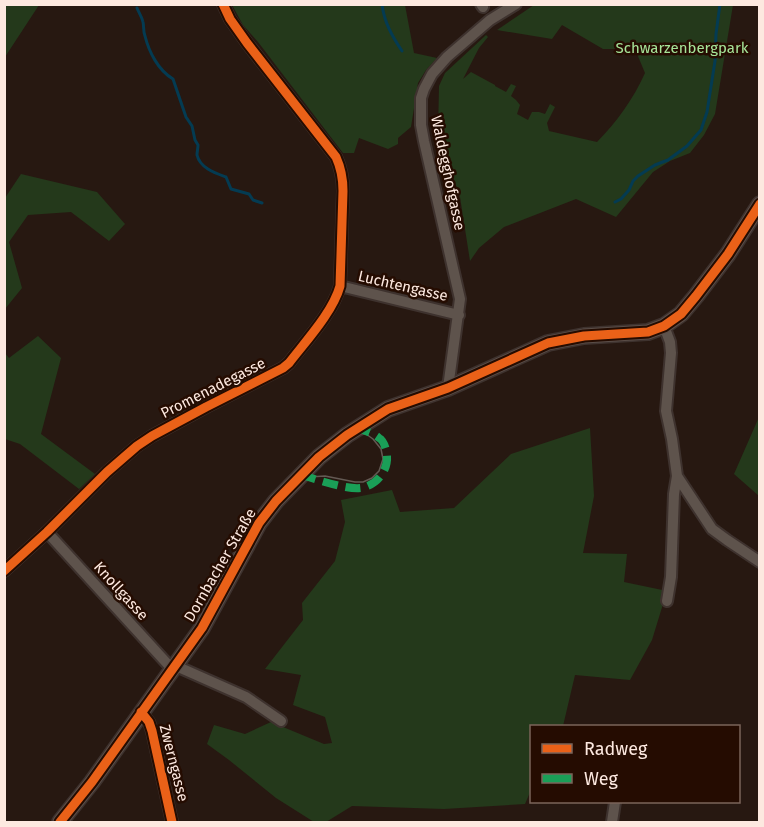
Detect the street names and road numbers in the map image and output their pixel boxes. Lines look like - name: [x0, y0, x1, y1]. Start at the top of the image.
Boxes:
- street label: Waldegghofgasse: [427, 114, 469, 232]
- street label: Luchtengasse: [356, 267, 450, 305]
- street label: Promenadegasse: [158, 354, 268, 422]
- street label: Dornbacher Straße: [180, 505, 260, 625]
- street label: Knollgasse: [90, 558, 152, 624]
- street label: Zwerngasse: [156, 723, 192, 803]

